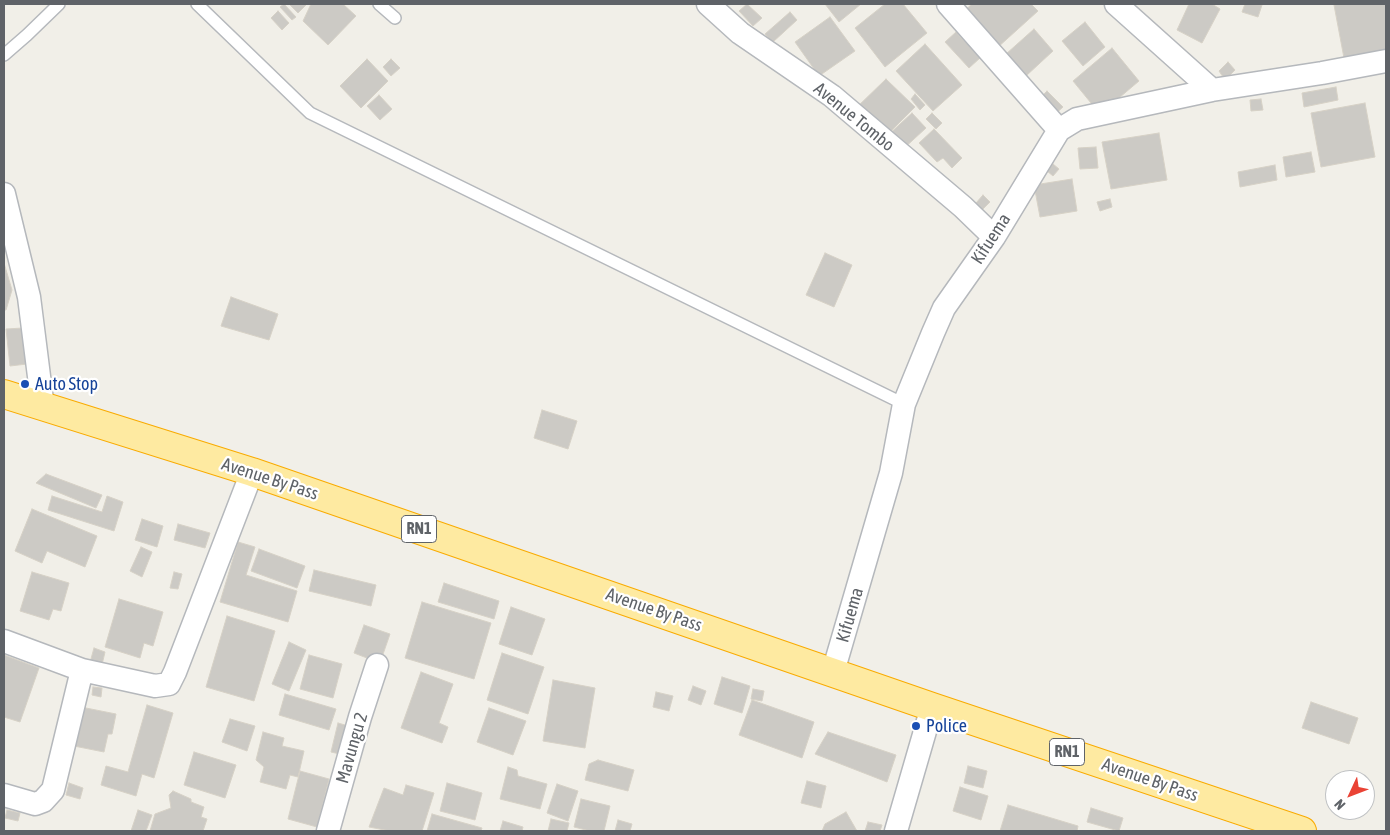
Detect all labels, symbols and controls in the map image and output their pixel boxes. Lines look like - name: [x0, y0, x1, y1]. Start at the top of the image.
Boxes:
- street label: Avenue Tombo: [809, 78, 899, 156]
- street label: Kifuema: [967, 210, 1015, 268]
- place label: Auto Stop: [35, 373, 98, 395]
- marker: Auto Stop: [19, 378, 31, 390]
- street label: Avenue By Pass: [219, 453, 321, 505]
- road number: RN1: [402, 516, 436, 542]
- street label: Avenue By Pass: [603, 583, 705, 637]
- street label: Kifuema: [832, 585, 868, 645]
- street label: Mavungu 2: [332, 710, 372, 786]
- place label: Police: [926, 715, 967, 737]
- marker: Police: [910, 720, 922, 732]
- road number: RN1: [1050, 739, 1084, 766]
- street label: Avenue By Pass: [1099, 753, 1201, 807]
- north arrow: [1325, 770, 1375, 820]
- text: N: [1331, 796, 1348, 813]

